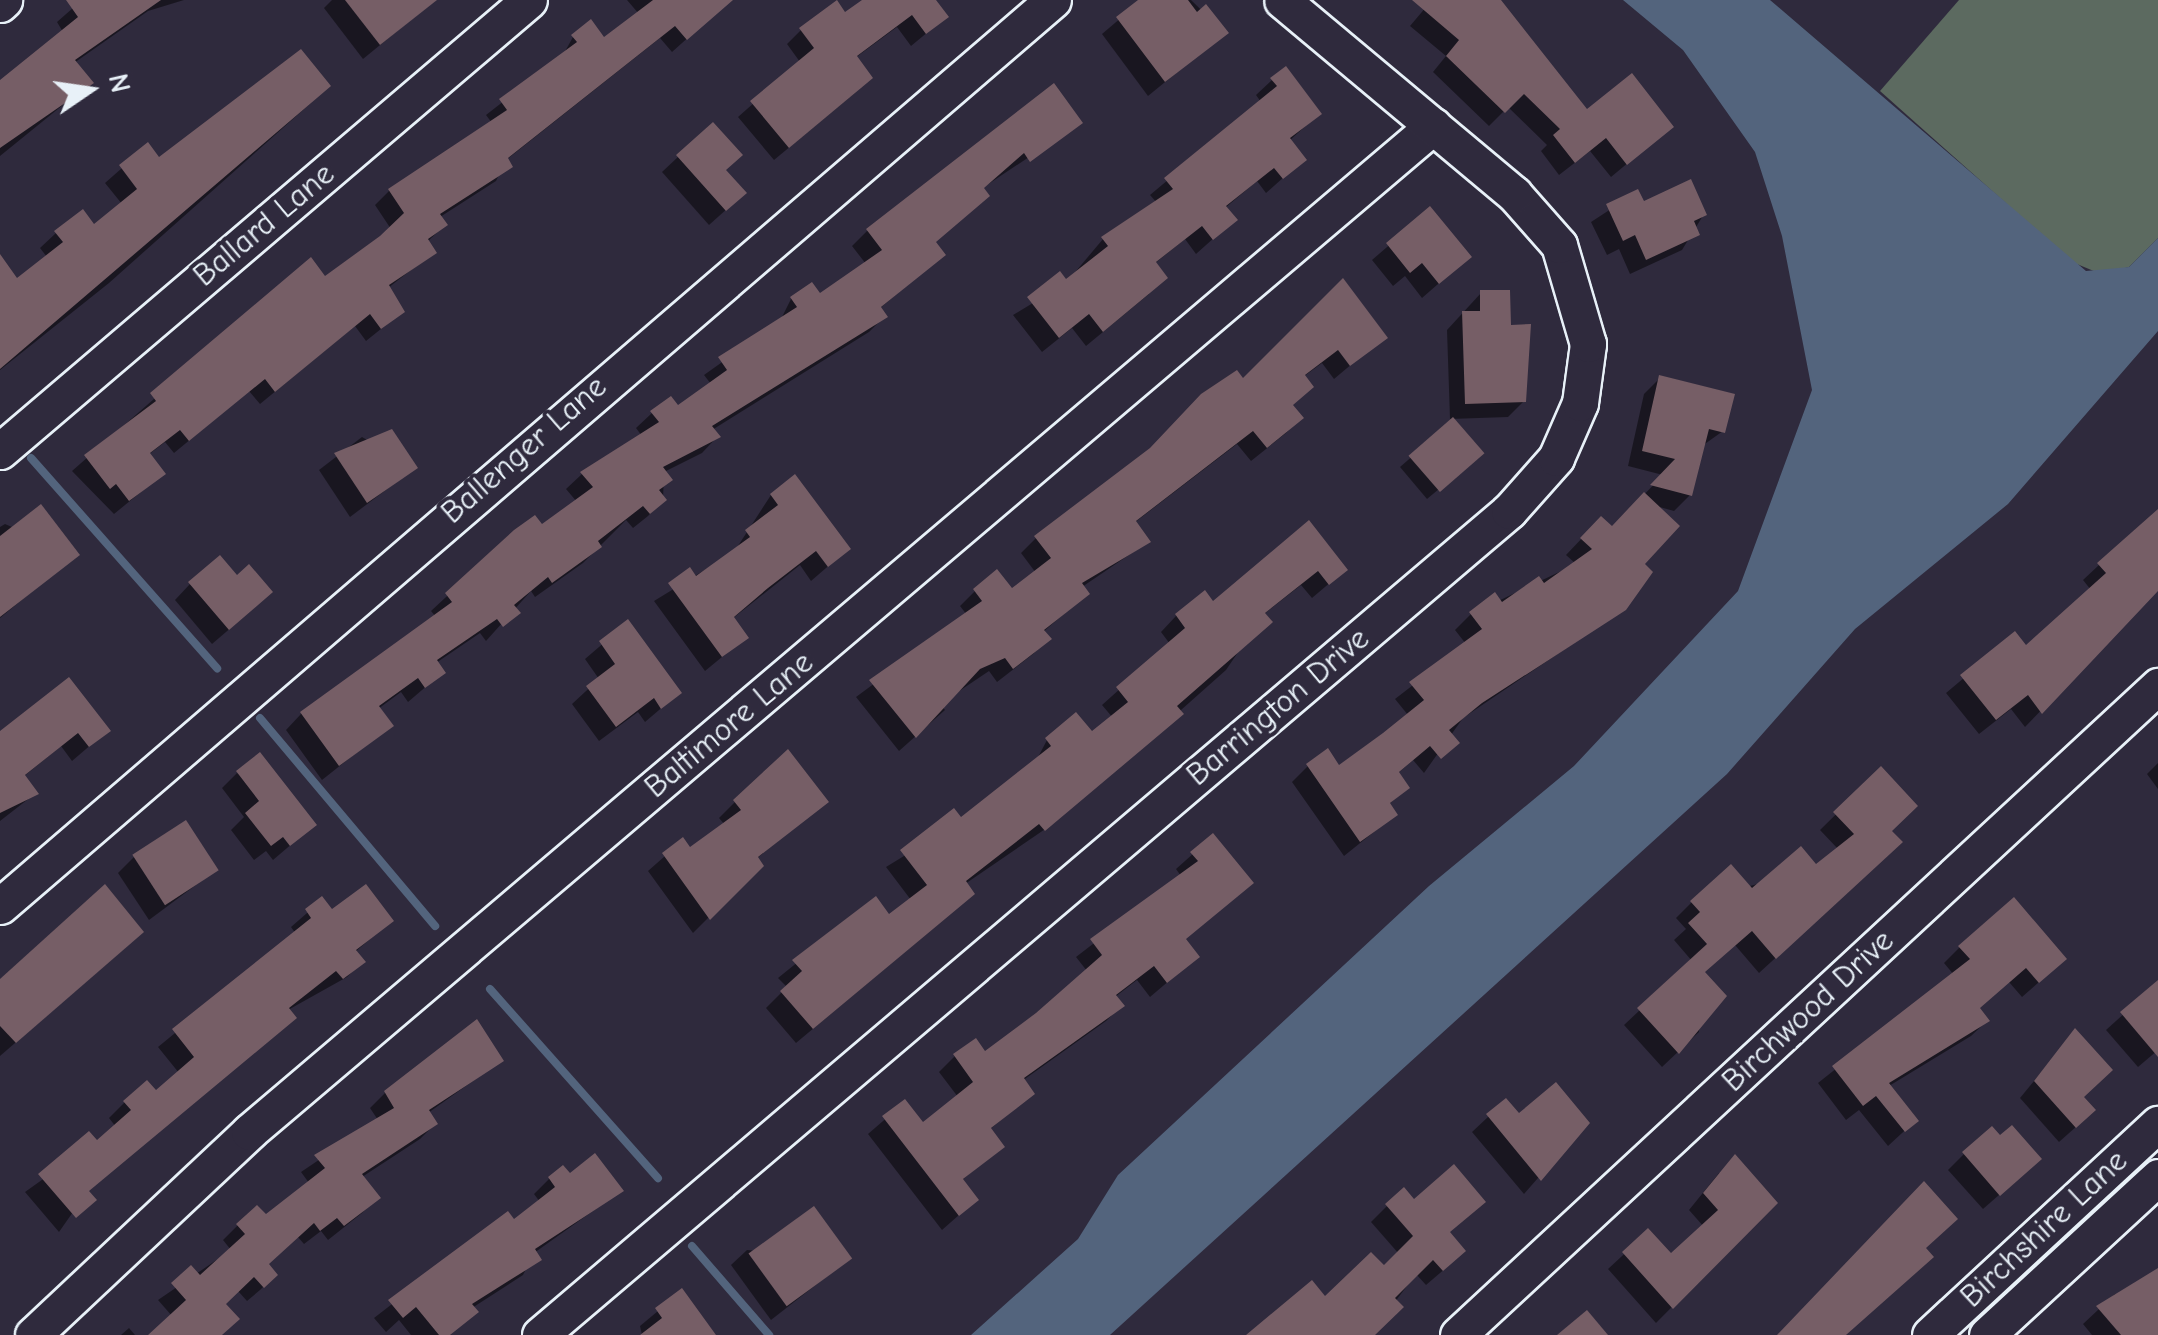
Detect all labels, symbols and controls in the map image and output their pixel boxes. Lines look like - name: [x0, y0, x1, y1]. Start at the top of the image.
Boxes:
- north arrow: [40, 40, 140, 140]
- text: N: [102, 71, 137, 96]
- street label: Ballard Lane: [186, 155, 342, 295]
- street label: Ballenger Lane: [434, 368, 614, 532]
- street label: Barrington Drive: [1179, 620, 1377, 794]
- street label: Baltimore Lane: [637, 644, 821, 806]
- street label: Birchwood Drive: [1714, 922, 1902, 1100]
- street label: Birchshire Lane: [1953, 1142, 2135, 1316]

